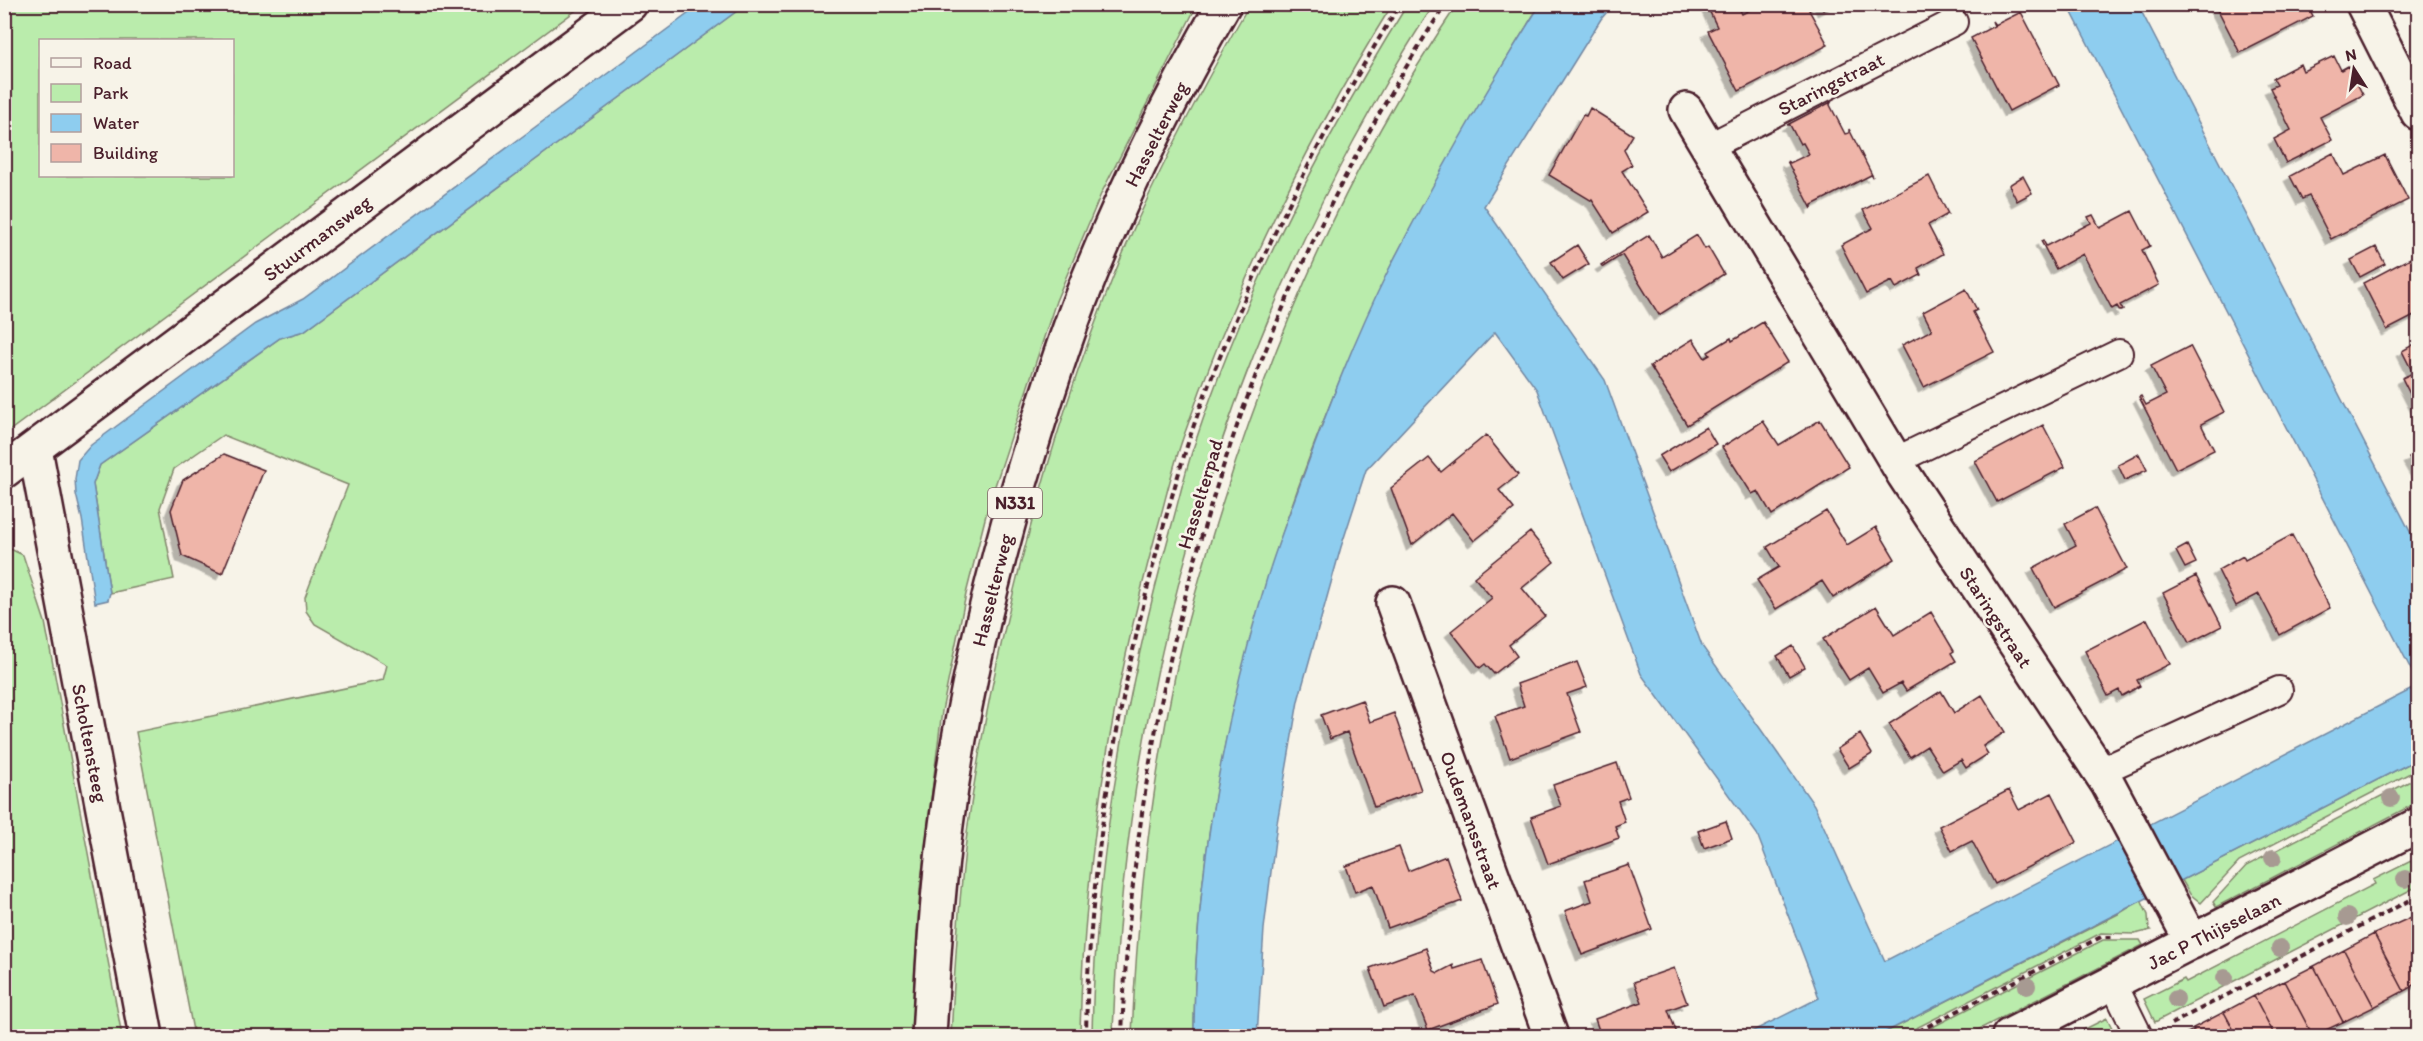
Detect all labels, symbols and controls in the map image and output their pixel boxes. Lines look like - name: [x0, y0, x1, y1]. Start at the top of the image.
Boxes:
- legend: [39, 39, 234, 177]
- north arrow: [2324, 39, 2384, 99]
- text: N: [2344, 44, 2358, 65]
- street label: Staringstraat: [1774, 47, 1889, 121]
- text: Road: [93, 52, 132, 74]
- street label: Hasselterweg: [1119, 77, 1193, 191]
- text: Park: [93, 82, 128, 104]
- text: Water: [93, 112, 139, 134]
- text: Building: [93, 142, 159, 164]
- street label: Stuurmansweg: [258, 189, 376, 286]
- street label: Hasselterpad: [1172, 436, 1228, 552]
- road number: N331: [988, 488, 1042, 518]
- street label: Hasselterweg: [966, 530, 1018, 649]
- street label: Staringstraat: [1954, 562, 2038, 673]
- street label: Scholtensteeg: [67, 682, 113, 805]
- street label: Oudemansstraat: [1435, 748, 1507, 893]
- street label: Jac P Thijsselaan: [2143, 887, 2285, 975]

